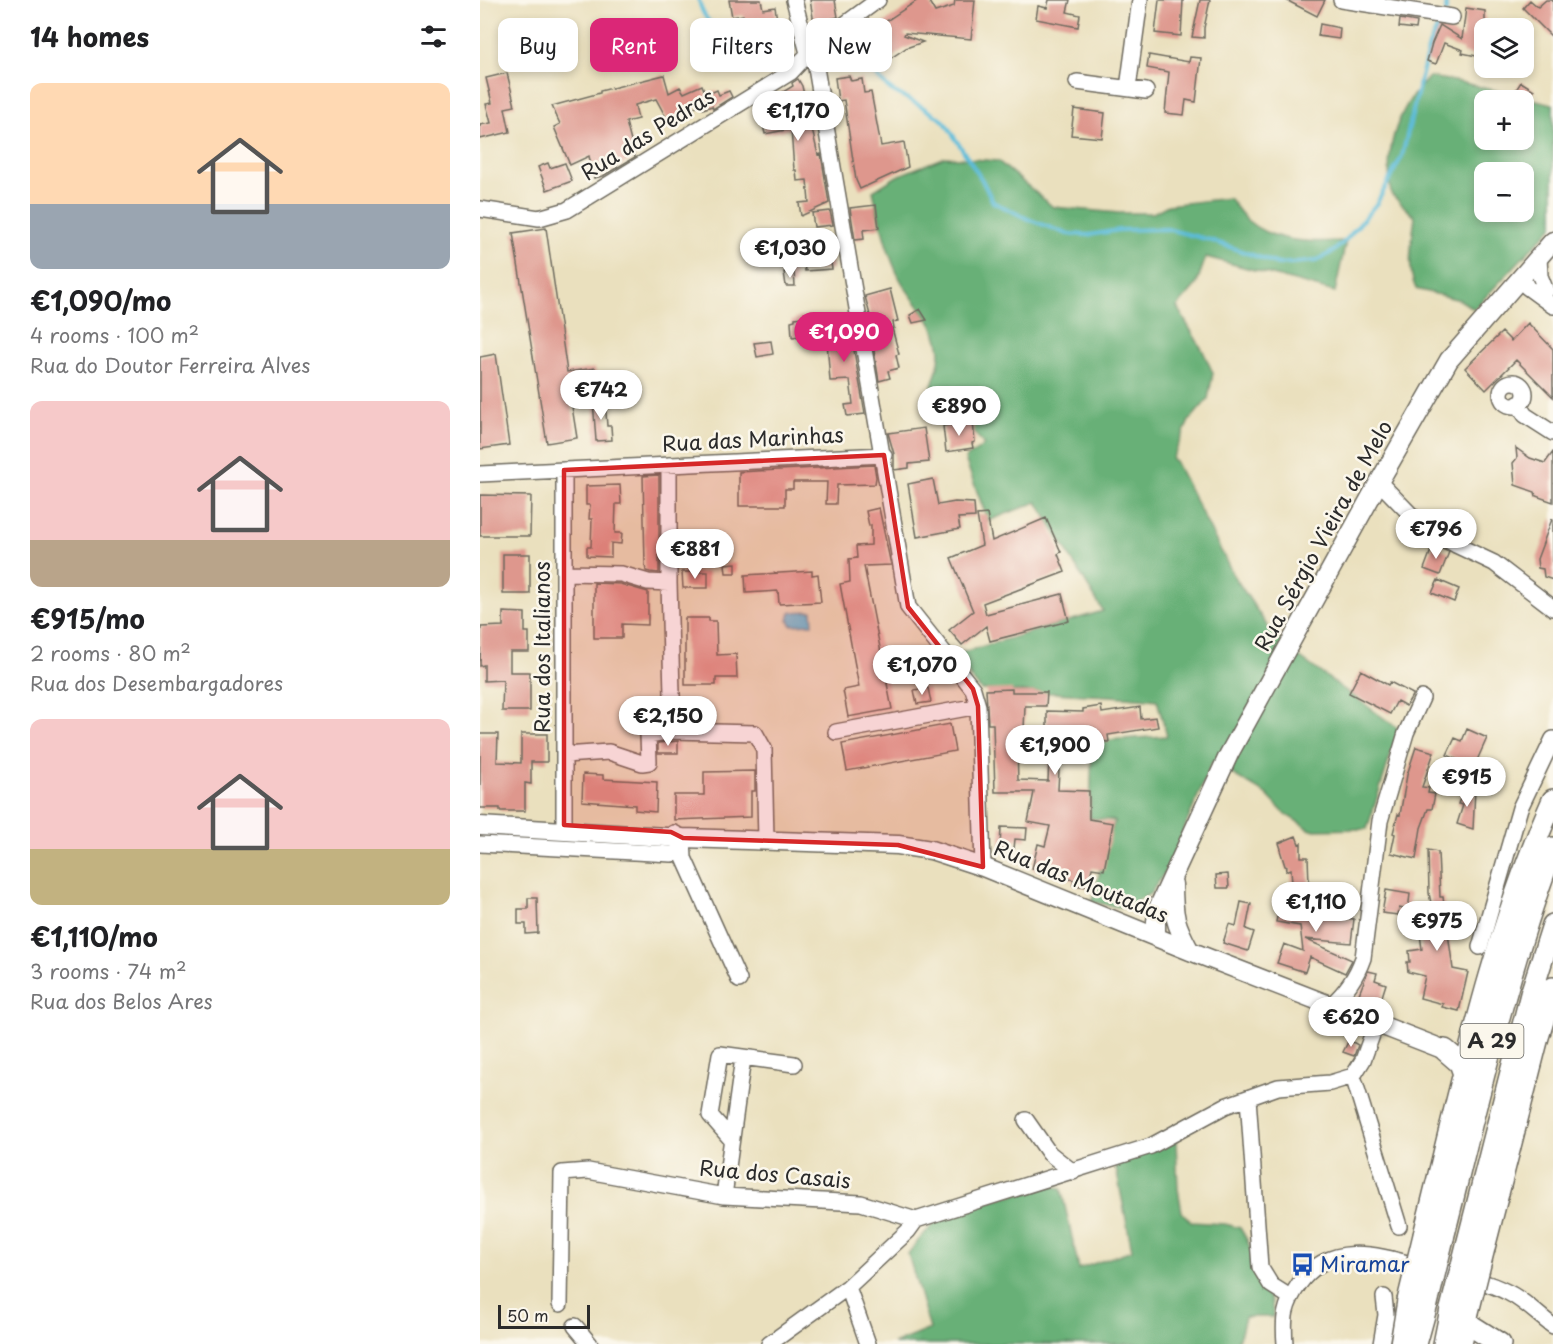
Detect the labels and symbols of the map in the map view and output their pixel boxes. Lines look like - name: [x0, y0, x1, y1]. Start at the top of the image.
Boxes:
- street label: Rua das Pedras: [574, 79, 720, 187]
- pin: €1,170: [749, 91, 847, 142]
- pin: €1,030: [741, 228, 839, 279]
- pin: €1,090: [795, 312, 893, 363]
- pin: €742: [565, 370, 637, 421]
- pin: €890: [923, 386, 995, 437]
- street label: Rua Sérgio Vieira de Melo: [1245, 414, 1399, 656]
- street label: Rua das Marinhas: [661, 417, 845, 459]
- pin: €796: [1400, 509, 1472, 560]
- pin: €881: [659, 529, 731, 580]
- street label: Rua dos Italianos: [525, 561, 557, 733]
- pin: €1,070: [873, 645, 971, 696]
- pin: €2,150: [619, 696, 717, 747]
- pin: €1,900: [1006, 725, 1104, 776]
- pin: €915: [1431, 757, 1503, 808]
- street label: Rua das Moutadas: [990, 831, 1174, 930]
- pin: €1,110: [1267, 882, 1365, 933]
- pin: €975: [1401, 901, 1473, 952]
- pin: €620: [1315, 997, 1387, 1048]
- road number: A 29: [1460, 1024, 1524, 1058]
- street label: Rua dos Casais: [698, 1150, 852, 1196]
- place label: Miramar: [1320, 1247, 1410, 1279]
- bus stop icon: Miramar: [1289, 1252, 1315, 1278]
- scale bar: [498, 1302, 590, 1330]

